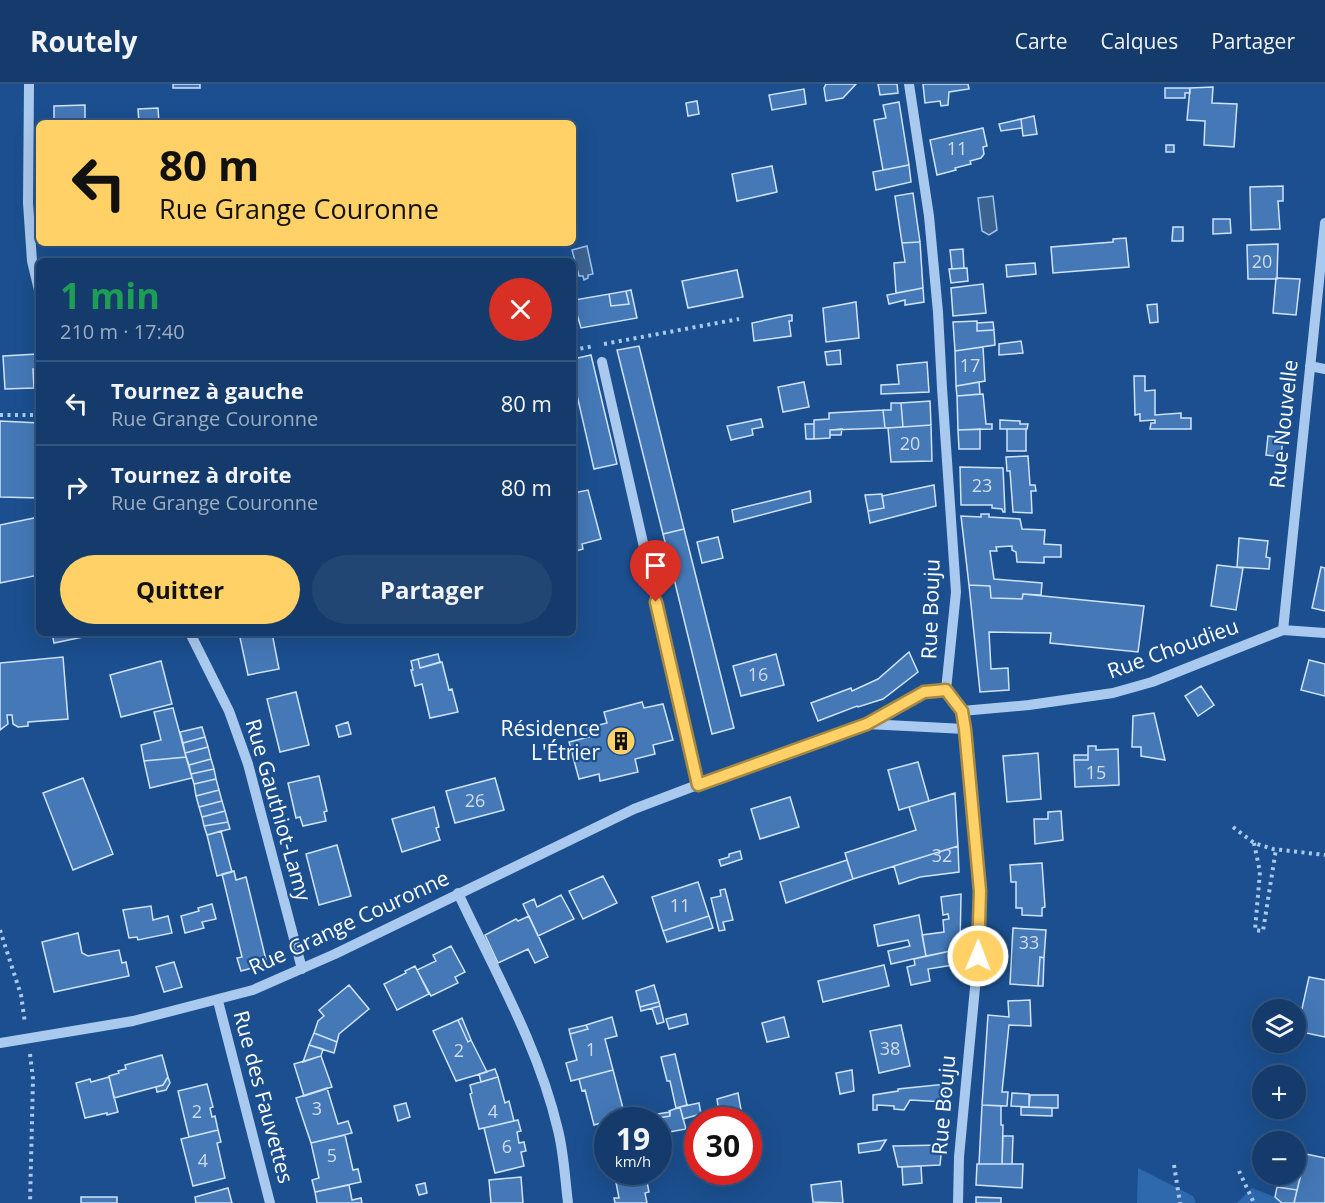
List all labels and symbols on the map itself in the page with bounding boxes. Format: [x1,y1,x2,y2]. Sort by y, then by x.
house number: 11 [947,136,967,160]
house number: 20 [1252,249,1272,273]
house number: 17 [960,353,980,377]
street label: Rue Nouvelle [1262,358,1304,490]
house number: 20 [900,431,920,455]
house number: 23 [972,473,992,497]
pin [630,540,681,602]
street label: Rue Bouju [914,558,946,660]
street label: Rue Choudieu [1103,611,1242,685]
house number: 16 [748,662,768,686]
place label: Résidence L'Étrier [501,714,600,766]
street label: Rue Gauthiot-Lamy [240,715,318,904]
building icon: Résidence L'Étrier [605,725,637,757]
house number: 15 [1086,760,1106,784]
house number: 26 [465,788,485,812]
house number: 32 [932,843,952,867]
street label: Rue Grange Couronne [244,863,453,981]
house number: 11 [670,893,690,917]
position arrow [946,924,1010,988]
house number: 33 [1019,930,1039,954]
street label: Rue des Fauvettes [227,1007,300,1186]
house number: 38 [880,1036,900,1060]
house number: 1 [586,1037,596,1061]
house number: 2 [454,1038,464,1062]
street label: Rue Bouju [925,1054,961,1156]
house number: 3 [312,1096,322,1120]
house number: 2 [192,1099,202,1123]
house number: 4 [488,1099,498,1123]
speed limit sign: 30 [684,1107,762,1185]
house number: 6 [502,1134,512,1158]
house number: 5 [327,1143,337,1167]
house number: 4 [198,1148,208,1172]

